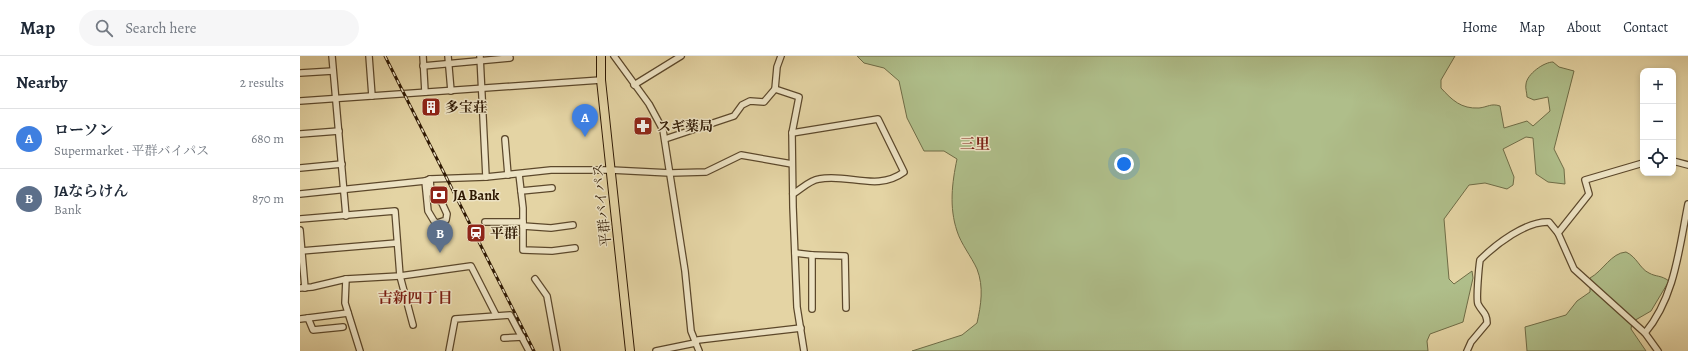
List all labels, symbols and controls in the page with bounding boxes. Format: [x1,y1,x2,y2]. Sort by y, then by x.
search box [79,10,359,46]
text: Map [20,15,55,41]
icon: search [93,17,115,39]
text: Search here [125,18,197,38]
text: Home [1462,18,1497,37]
text: Map [1519,18,1545,37]
text: About [1567,18,1601,37]
text: Contact [1623,18,1668,37]
map controls [1640,68,1676,176]
button: + [1640,68,1676,104]
text: Nearby [16,71,67,94]
text: 2 results [240,74,284,91]
building icon: 多宝荘 [420,96,442,118]
place label: 多宝荘 [445,98,487,117]
pin: A [572,104,598,137]
button: − [1640,104,1676,140]
pharmacy icon: スギ薬局 [632,115,654,137]
place label: スギ薬局 [657,117,713,136]
text: ローソン [54,120,113,140]
text: A [25,130,33,147]
text: 680 m [251,130,284,147]
district label: 三里 [960,134,990,154]
button: locate [1640,140,1676,176]
text: Supermarket · 平群バイパス [54,142,209,159]
your location [1114,154,1134,174]
street label: 平群バイパス [588,162,616,248]
text: JAならけん [54,181,128,201]
bank icon: JA Bank [428,184,450,206]
place label: JA Bank [453,186,500,205]
text: B [25,190,33,207]
text: 870 m [252,190,284,207]
text: Bank [54,201,81,218]
pin: B [427,220,453,253]
station icon: 平群 [465,222,487,244]
place label: 平群 [490,224,518,243]
district label: 吉新四丁目 [377,288,453,308]

